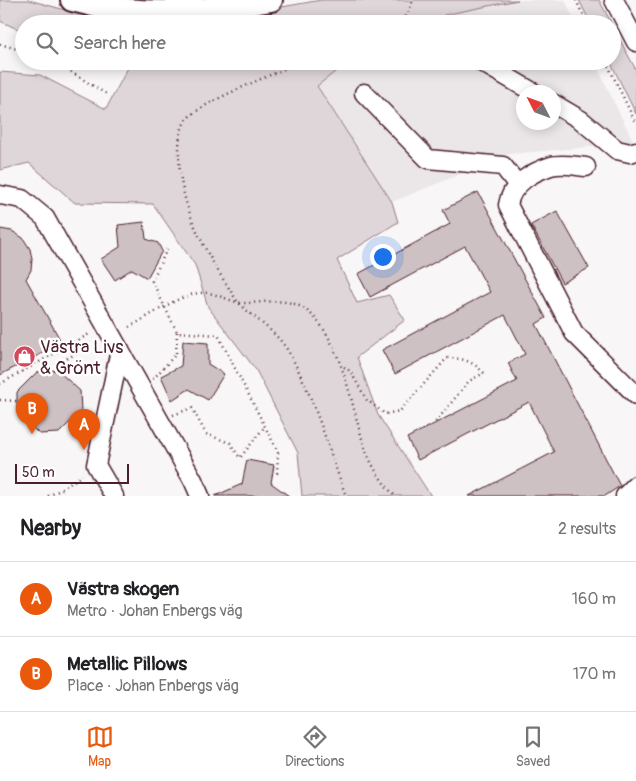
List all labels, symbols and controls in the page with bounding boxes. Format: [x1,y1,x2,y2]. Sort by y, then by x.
search box [15,15,621,70]
icon: search [33,29,61,57]
text: Search here [73,31,166,55]
north arrow [516,85,561,130]
your location [370,244,396,270]
place label: Västra Livs & Grönt [40,336,123,380]
shop icon: Västra Livs & Grönt [12,345,36,369]
pin: B [16,393,48,434]
pin: A [68,409,100,450]
scale bar [15,461,129,484]
text: 50 m [22,464,55,481]
text: Nearby [20,515,81,542]
text: 2 results [558,519,616,539]
text: Västra skogen [67,577,179,601]
text: A [31,589,41,609]
text: 160 m [572,589,616,609]
text: Metro · Johan Enbergs väg [67,601,243,621]
text: Metallic Pillows [67,652,187,676]
text: B [31,664,41,684]
text: 170 m [573,664,616,684]
text: Place · Johan Enbergs väg [67,676,239,696]
tab: Map [86,723,114,770]
tab: Directions [285,723,344,770]
tab: Saved [516,723,550,770]

